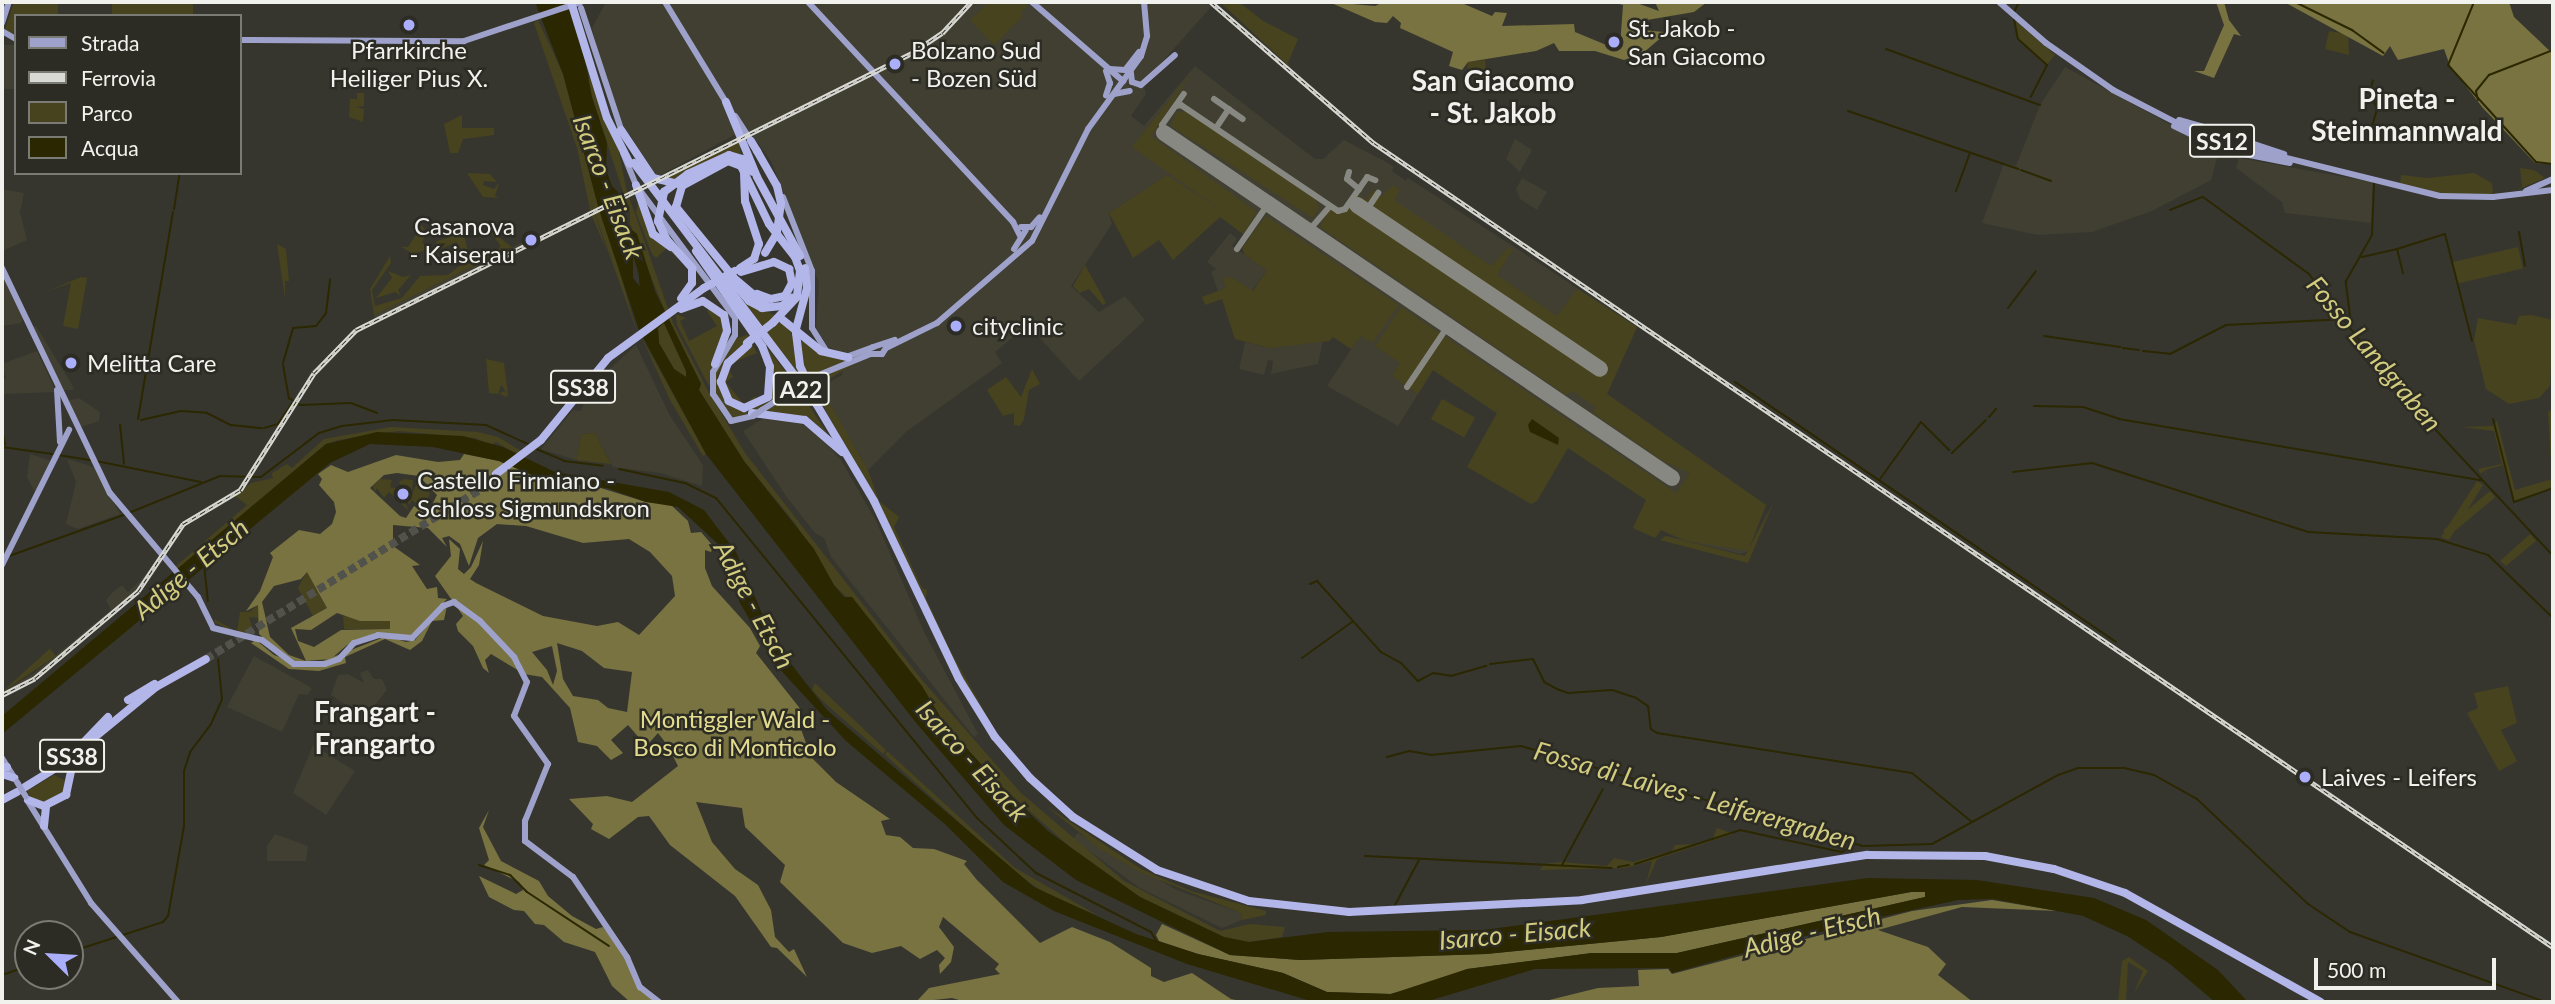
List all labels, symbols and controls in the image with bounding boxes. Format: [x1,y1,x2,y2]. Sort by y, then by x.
legend [14,14,242,175]
place label: St. Jakob - San Giacomo [1628,14,1766,70]
marker: Pfarrkirche Heiliger Pius X. [401,17,417,33]
text: Strada [81,30,140,55]
marker: St. Jakob - San Giacomo [1606,34,1622,50]
place label: Pfarrkirche Heiliger Pius X. [330,36,488,92]
place label: Bolzano Sud - Bozen Süd [911,36,1041,92]
marker: Bolzano Sud - Bozen Süd [885,54,905,74]
district label: San Giacomo - St. Jakob [1412,63,1574,129]
text: Ferrovia [81,65,156,90]
district label: Pineta - Steinmannwald [2311,81,2503,147]
text: Parco [81,100,133,125]
water label: Isarco - Eisack [566,110,650,264]
road number: SS12 [2189,122,2255,160]
text: Acqua [81,135,139,160]
place label: Casanova - Kaiserau [410,212,515,268]
marker: Casanova - Kaiserau [521,230,541,250]
water label: Fosso Landgraben [2300,270,2448,438]
place label: cityclinic [972,312,1063,340]
marker: cityclinic [946,316,966,336]
place label: Melitta Care [87,349,216,377]
marker: Melitta Care [61,353,81,373]
road number: SS38 [550,368,616,406]
road number: A22 [771,370,831,408]
place label: Castello Firmiano - Schloss Sigmundskron [417,466,650,522]
marker: Castello Firmiano - Schloss Sigmundskron [395,486,411,502]
water label: Adige - Etsch [127,512,255,626]
water label: Adige - Etsch [707,536,801,674]
district label: Frangart - Frangarto [314,694,436,760]
water label: Isarco - Eisack [909,694,1035,828]
park label: Montiggler Wald - Bosco di Monticolo [633,705,837,761]
water label: Fossa di Laives - Leiferergraben [1530,735,1860,857]
road number: SS38 [39,736,105,776]
place label: Laives - Leifers [2321,763,2477,791]
marker: Laives - Leifers [2295,767,2315,787]
water label: Adige - Etsch [1740,900,1884,964]
water label: Isarco - Eisack [1438,912,1592,956]
north arrow [14,920,84,990]
text: N [18,936,45,958]
scale bar [2317,944,2499,988]
text: 500 m [2327,957,2386,982]

